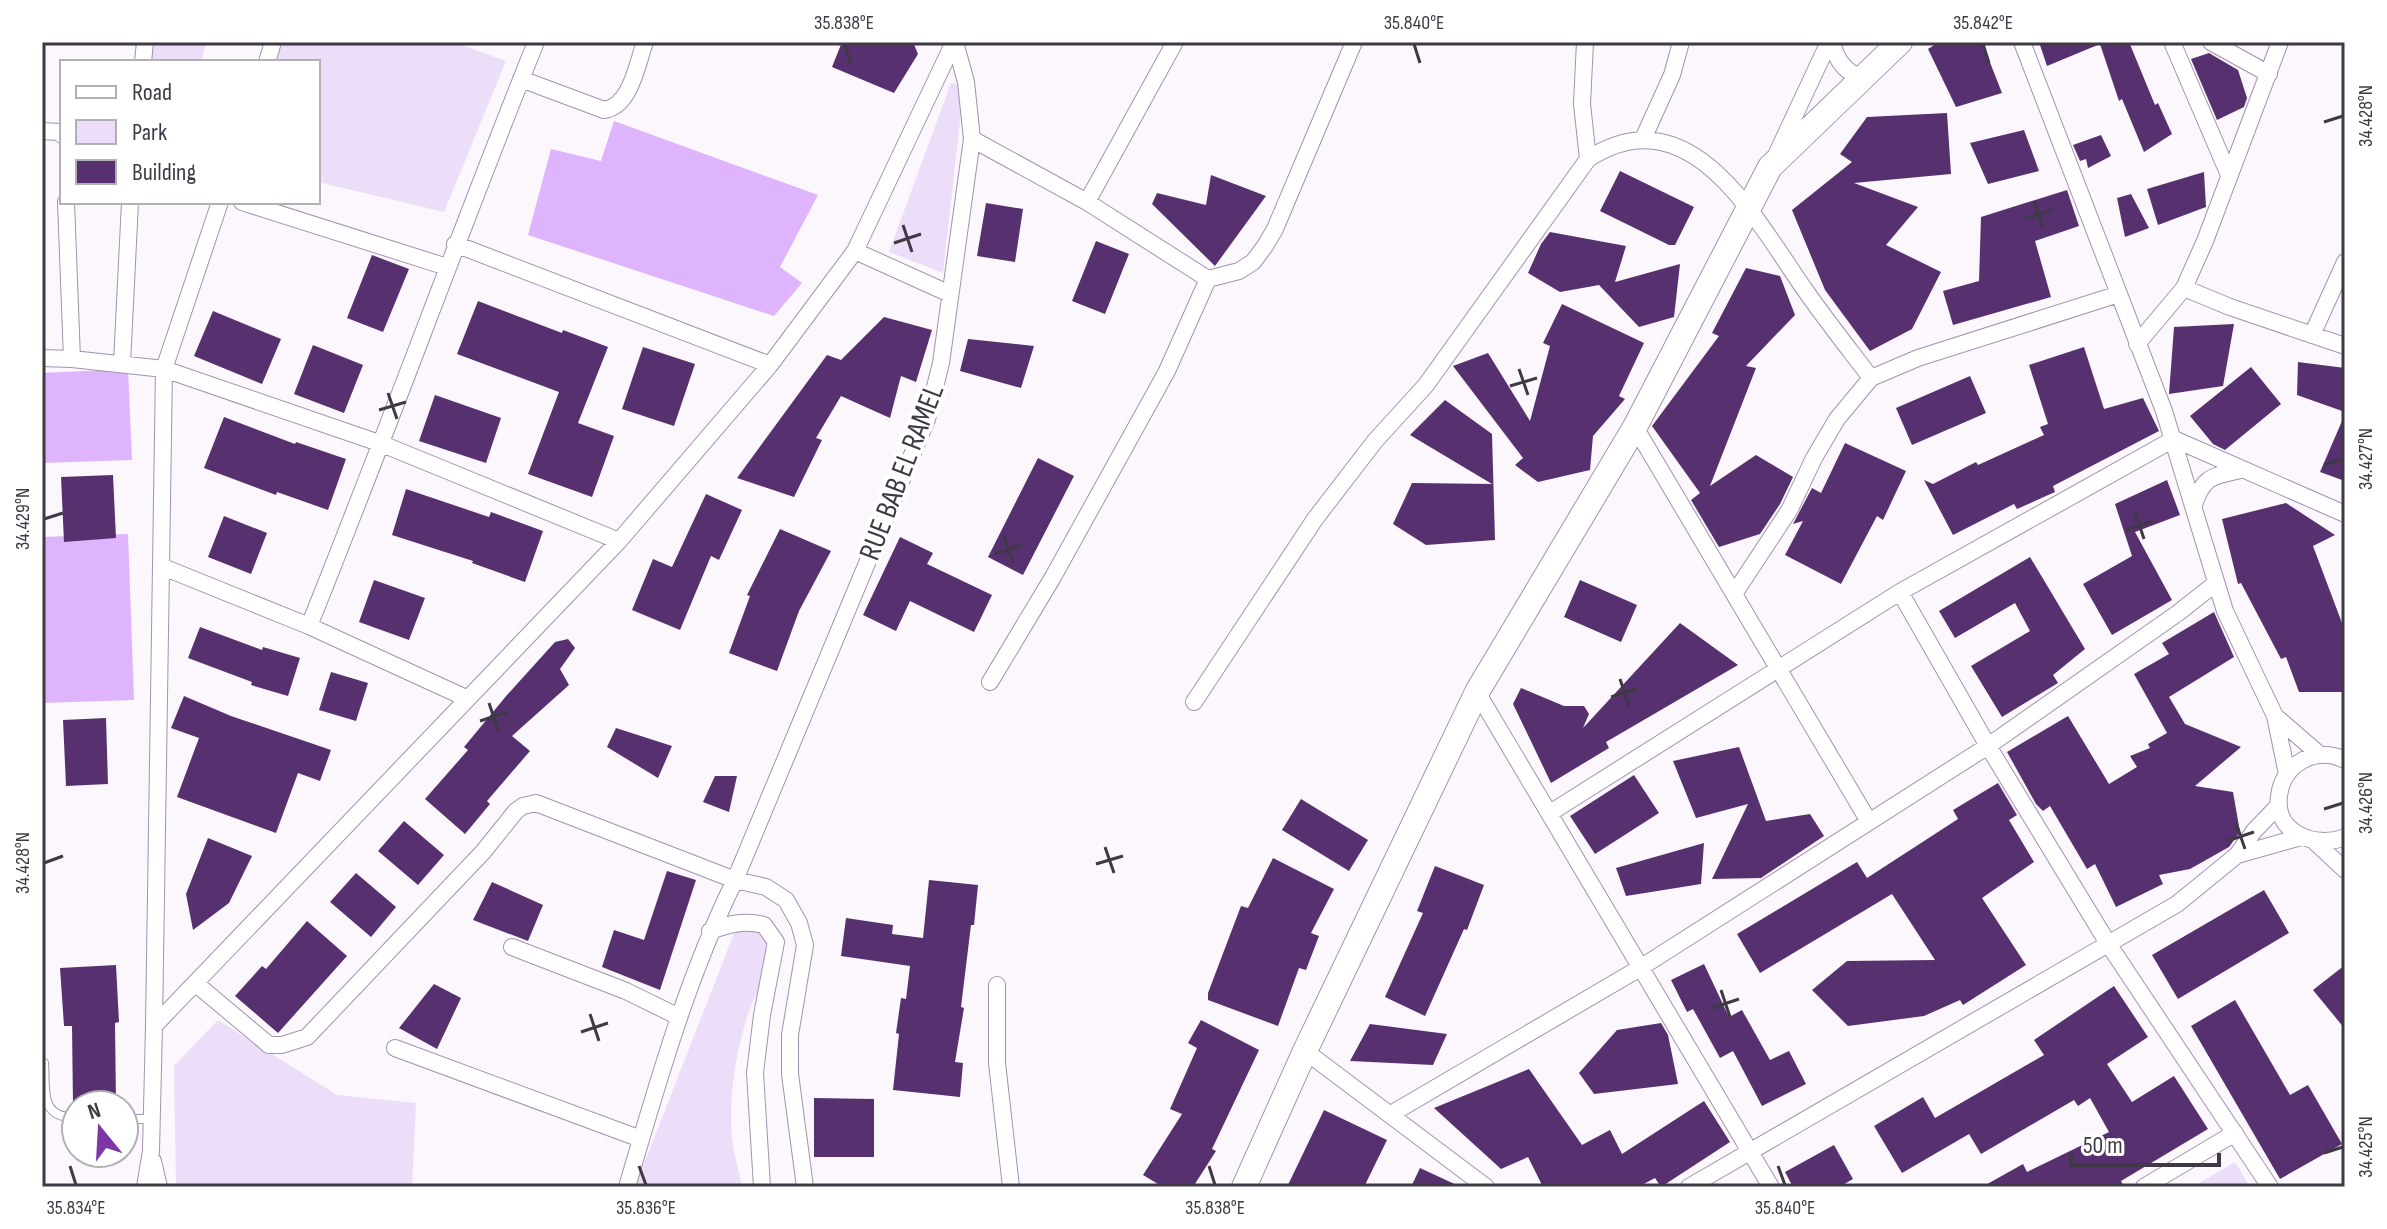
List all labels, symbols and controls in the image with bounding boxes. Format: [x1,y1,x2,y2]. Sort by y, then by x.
text: 35.838°E [814,11,874,35]
text: 35.840°E [1384,11,1444,35]
text: 35.842°E [1953,11,2013,35]
legend [60,60,320,204]
text: Road [132,78,172,107]
text: 34.428°N [2354,85,2378,147]
text: Park [132,118,167,147]
text: Building [132,158,196,187]
street label: RUE BAB EL RAMEL [852,379,952,566]
text: 34.427°N [2354,428,2378,490]
text: 34.429°N [11,488,35,550]
text: 34.426°N [2354,772,2378,834]
text: 34.428°N [11,832,35,894]
north arrow [60,1089,140,1169]
text: N [85,1097,104,1126]
text: 34.425°N [2354,1116,2378,1178]
scale bar [2071,1117,2219,1167]
text: 50 m [2083,1131,2123,1160]
text: 35.834°E [46,1196,106,1220]
text: 35.836°E [616,1196,676,1220]
text: 35.838°E [1185,1196,1245,1220]
text: 35.840°E [1755,1196,1815,1220]

